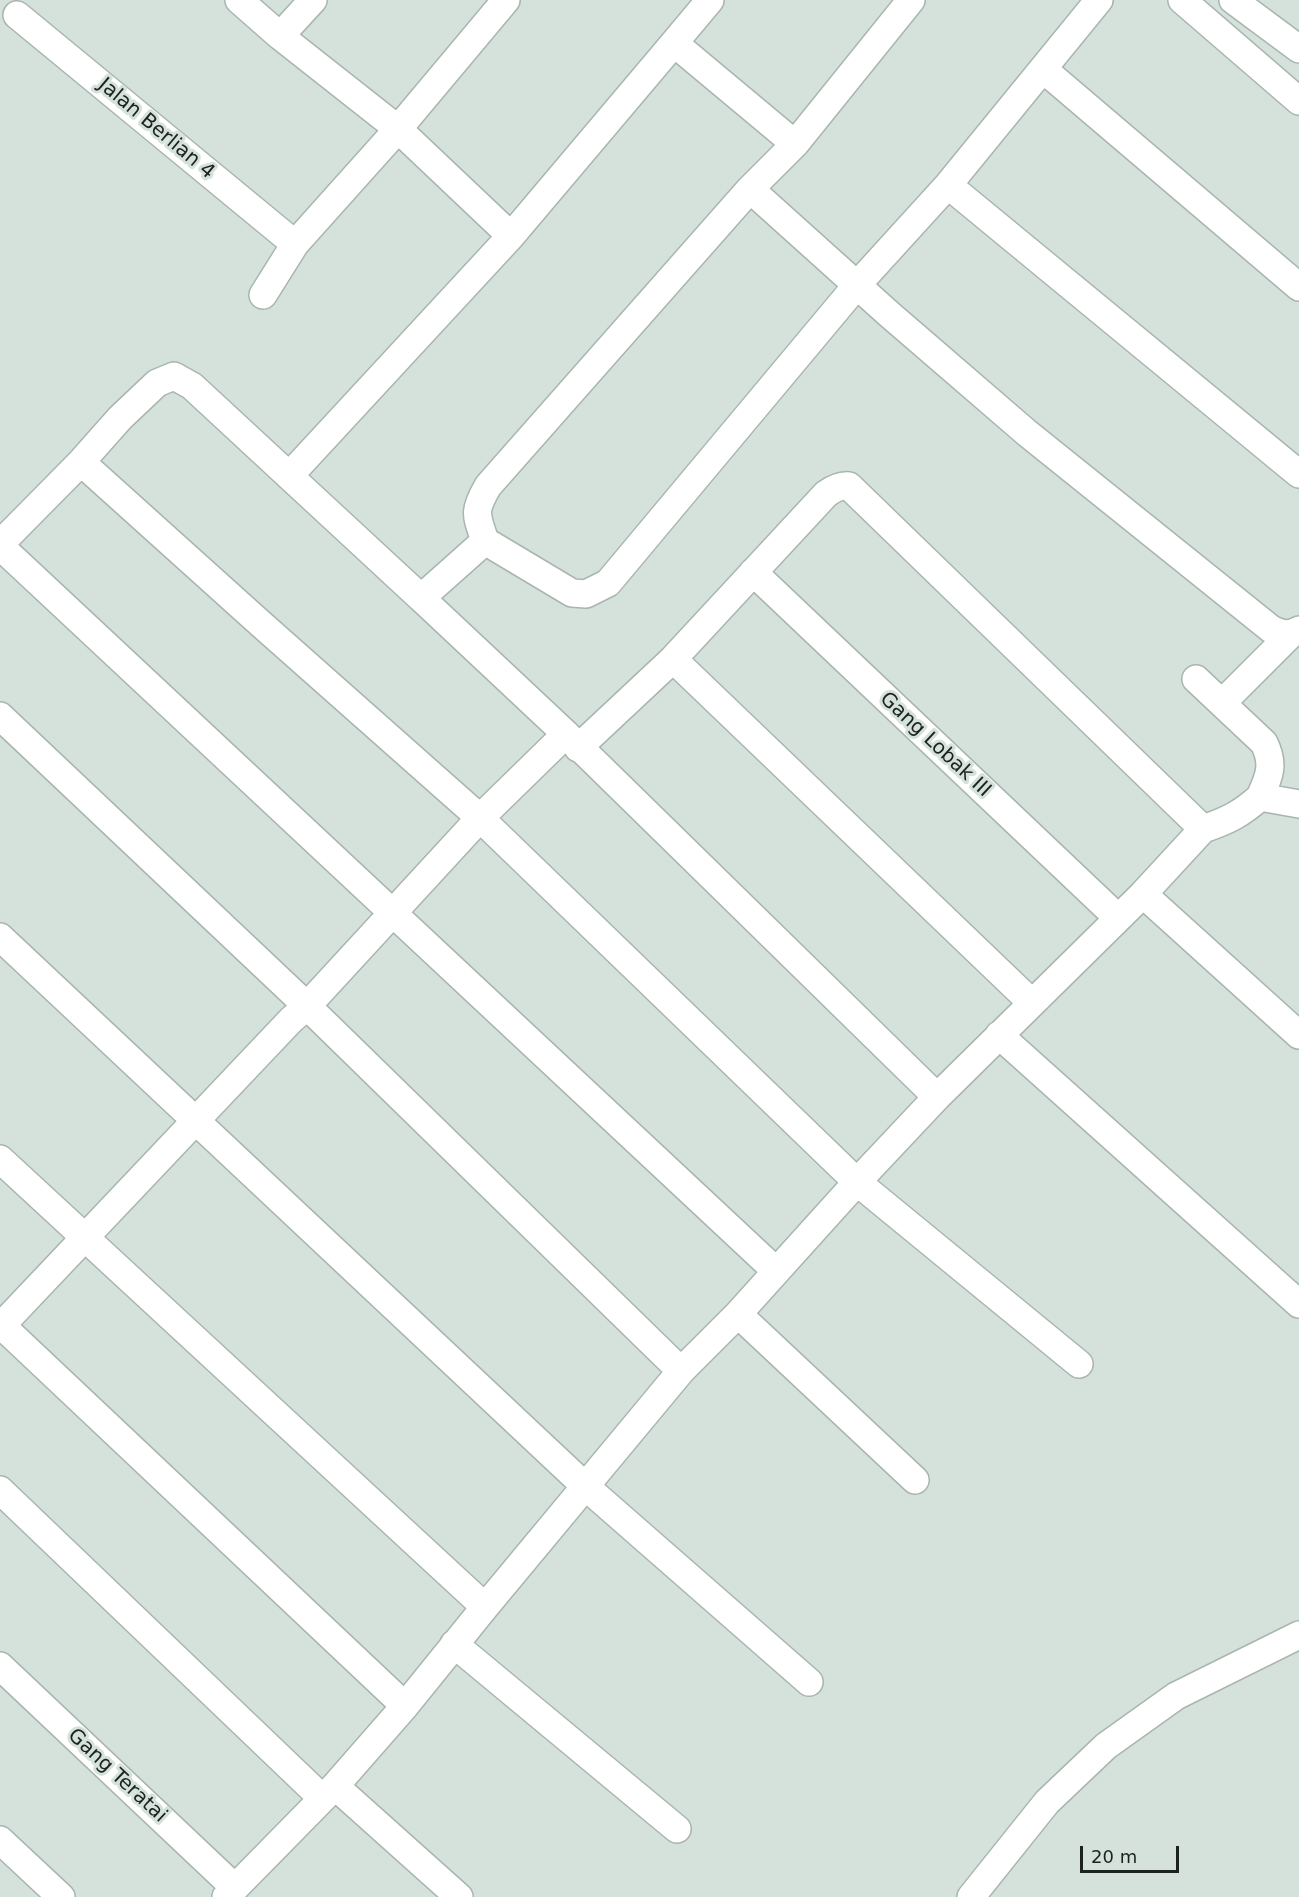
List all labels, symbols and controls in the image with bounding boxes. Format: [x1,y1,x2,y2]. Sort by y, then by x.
street label: Jalan Berlian 4 [93,73,219,185]
street label: Gang Lobak III [874,687,996,803]
street label: Gang Teratai [62,1724,172,1828]
scale bar [1083,1834,1182,1872]
text: 20 m [1091,1846,1137,1867]

